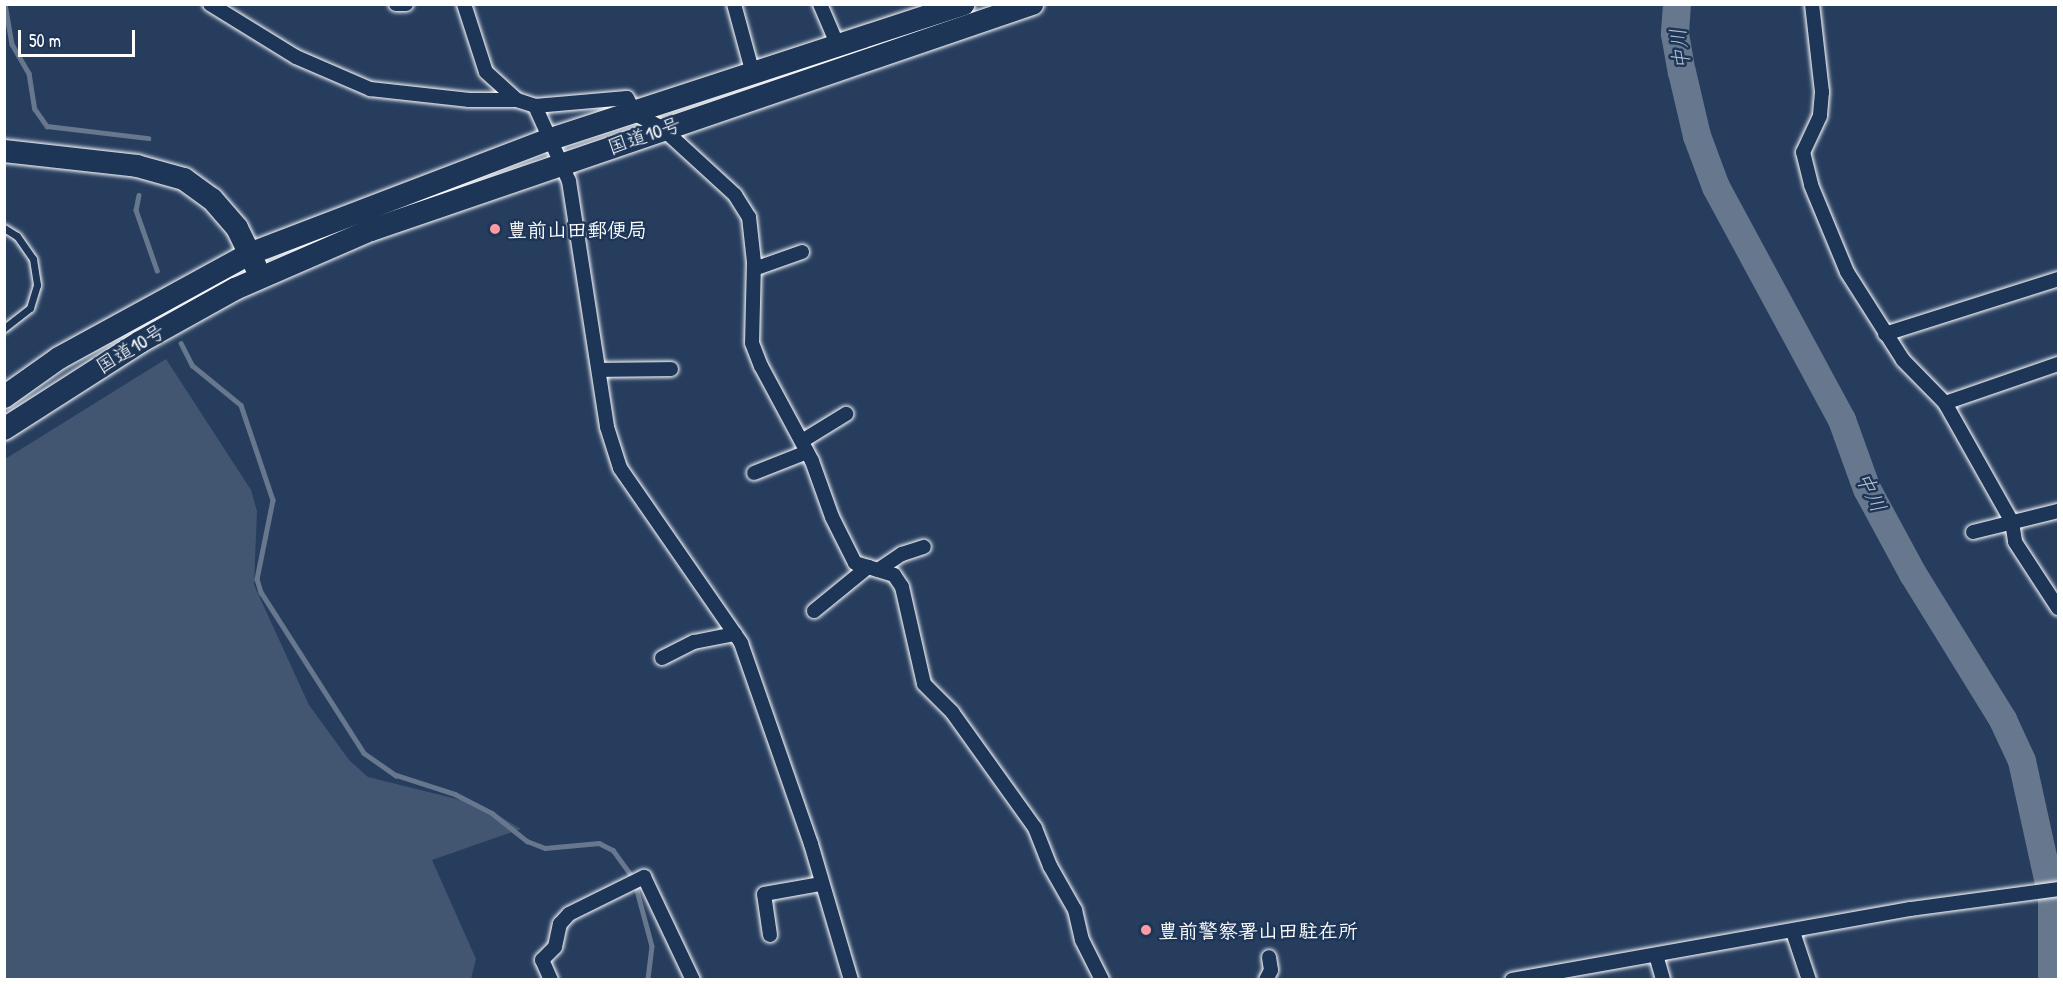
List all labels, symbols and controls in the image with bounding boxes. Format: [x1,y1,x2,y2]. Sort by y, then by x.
scale bar [21,18,138,56]
water label: 中川 [1665,27,1695,71]
text: 50 m [29,28,61,53]
street label: 国道10号 [604,111,684,159]
place label: 豊前山田郵便局 [507,217,647,241]
marker: 豊前山田郵便局 [488,222,502,236]
street label: 国道10号 [91,318,169,378]
water label: 中川 [1851,468,1891,516]
place label: 豊前警察署山田駐在所 [1158,918,1358,942]
marker: 豊前警察署山田駐在所 [1139,923,1153,937]

